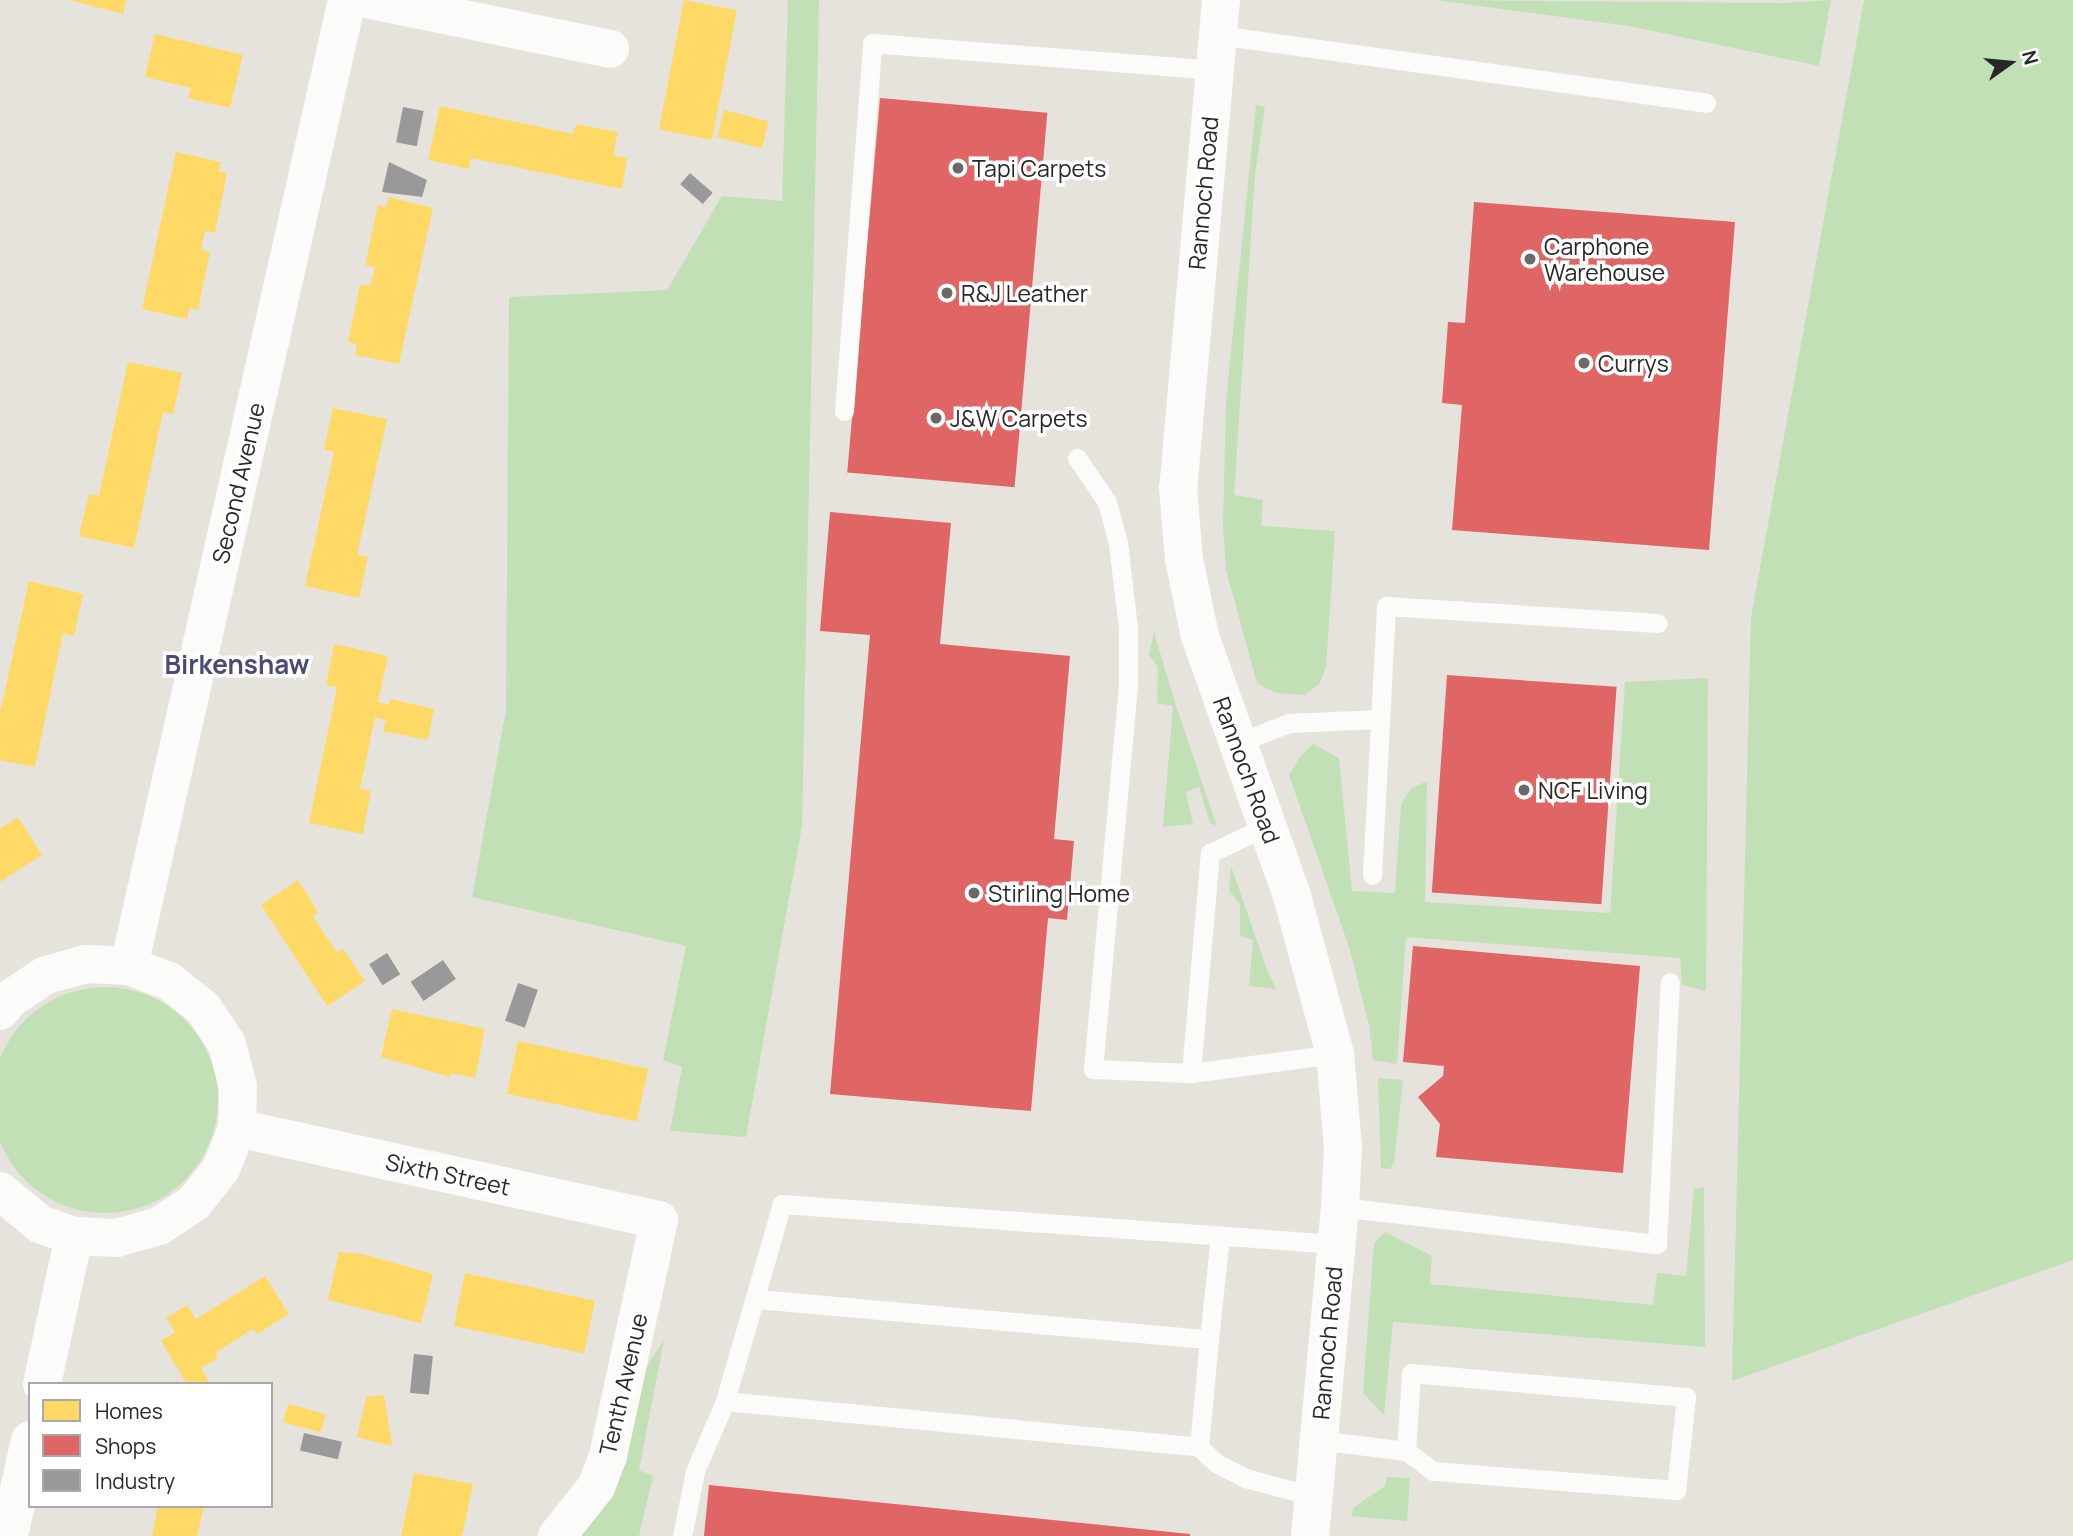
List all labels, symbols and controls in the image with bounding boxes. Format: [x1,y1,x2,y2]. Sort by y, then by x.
north arrow [1975,28,2045,98]
text: N [2016,48,2045,68]
street label: Rannoch Road [1183,115,1223,271]
place label: Tapi Carpets [972,154,1106,182]
marker: Tapi Carpets [950,160,966,176]
place label: Carphone Warehouse [1544,232,1665,286]
marker: Carphone Warehouse [1522,251,1538,267]
place label: R&J Leather [961,279,1088,307]
marker: R&J Leather [939,285,955,301]
place label: Currys [1598,349,1669,377]
marker: Currys [1576,355,1592,371]
street label: Second Avenue [206,400,270,566]
place label: J&W Carpets [950,404,1088,432]
marker: J&W Carpets [928,410,944,426]
district label: Birkenshaw [165,649,309,681]
street label: Rannoch Road [1208,693,1286,847]
place label: NCF Living [1538,776,1648,804]
marker: NCF Living [1516,782,1532,798]
place label: Stirling Home [988,879,1130,907]
marker: Stirling Home [966,885,982,901]
street label: Sixth Street [383,1147,513,1201]
street label: Rannoch Road [1307,1265,1347,1421]
street label: Tenth Avenue [593,1310,653,1458]
legend [28,1382,273,1508]
text: Homes [95,1397,163,1425]
text: Shops [95,1432,156,1460]
text: Industry [95,1467,175,1495]

